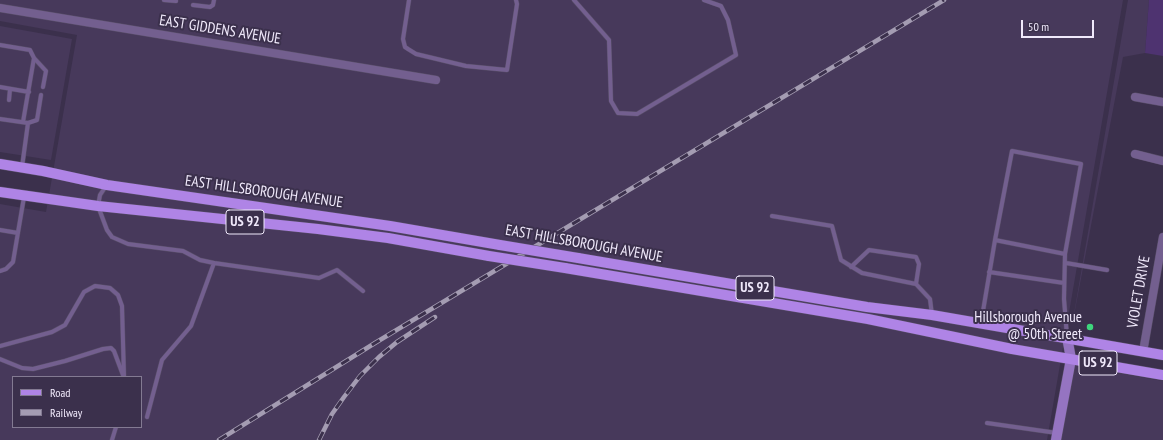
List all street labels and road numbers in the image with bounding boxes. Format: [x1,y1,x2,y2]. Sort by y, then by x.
street label: EAST GIDDENS AVENUE [158,12,282,48]
street label: EAST HILLSBOROUGH AVENUE [184,172,344,212]
road number: US 92 [226,210,264,234]
street label: EAST HILLSBOROUGH AVENUE [504,221,664,267]
street label: VIOLET DRIVE [1124,254,1154,330]
road number: US 92 [736,276,774,300]
road number: US 92 [1079,351,1117,375]

